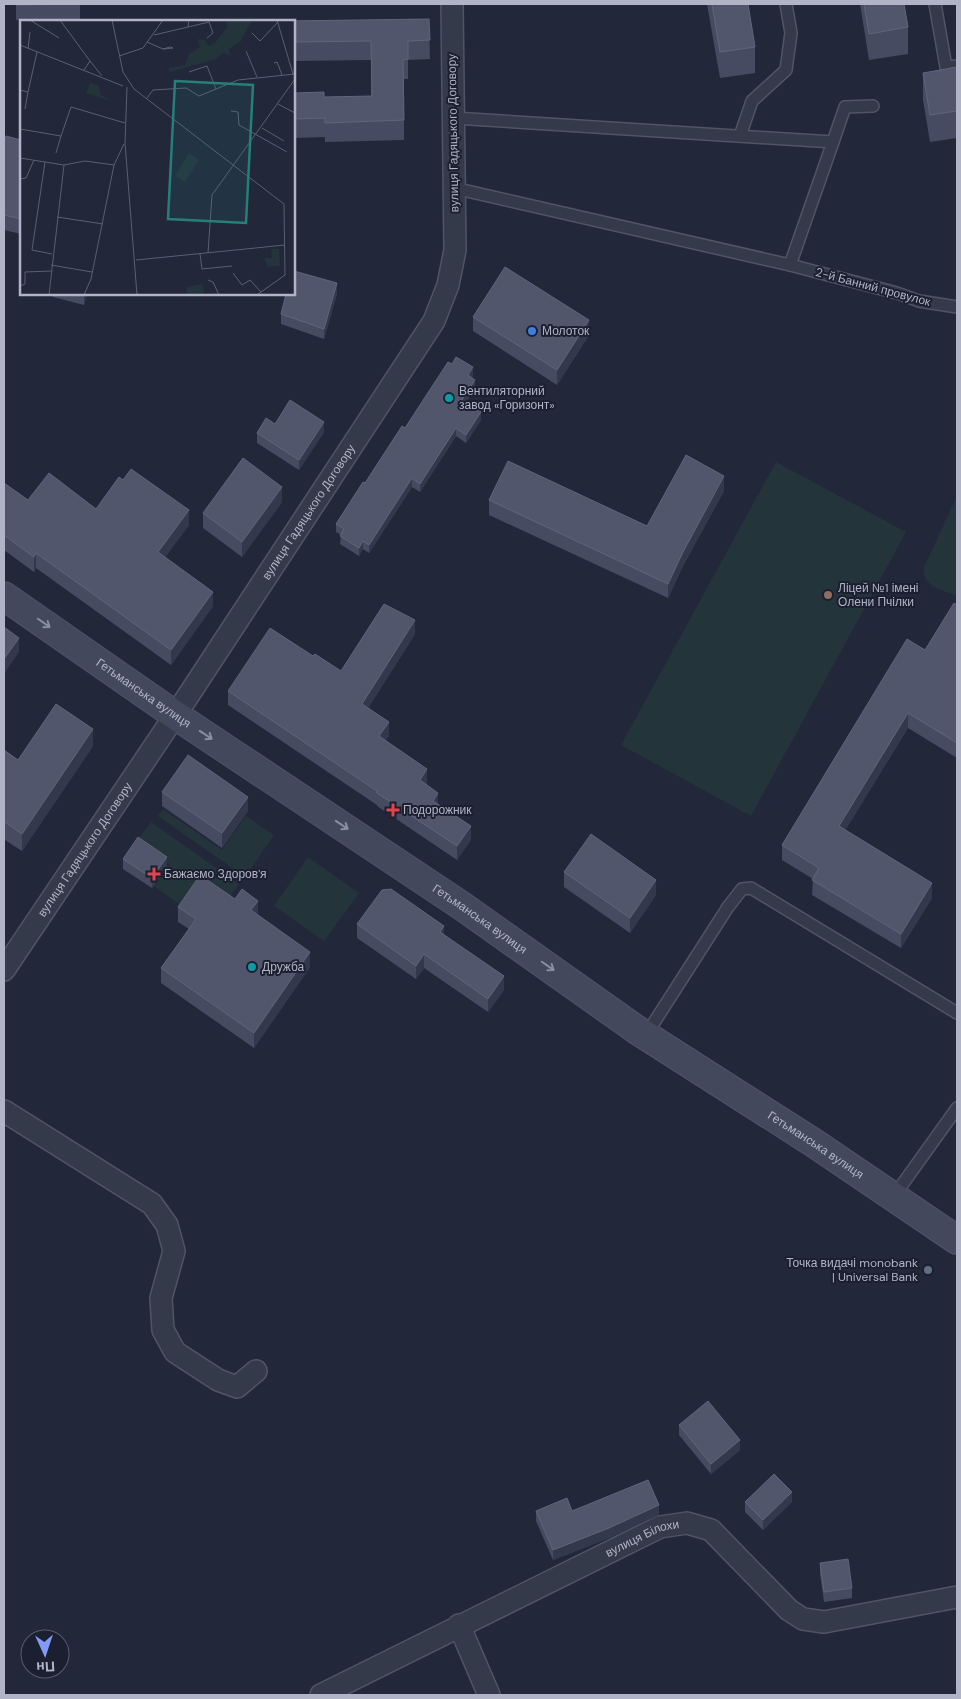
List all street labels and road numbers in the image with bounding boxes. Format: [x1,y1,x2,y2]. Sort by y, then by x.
street label: вулиця Гадяцького Договору [444,54,462,212]
street label: 2-й Банний провулок [814,264,933,310]
street label: вулиця Гадяцького Договору [258,441,359,583]
street label: Гетьманська вулиця [93,655,194,731]
street label: вулиця Гадяцького Договору [34,779,136,920]
street label: Гетьманська вулиця [429,880,530,958]
street label: Гетьманська вулиця [765,1107,867,1182]
street label: вулиця Білохи [603,1516,680,1561]

